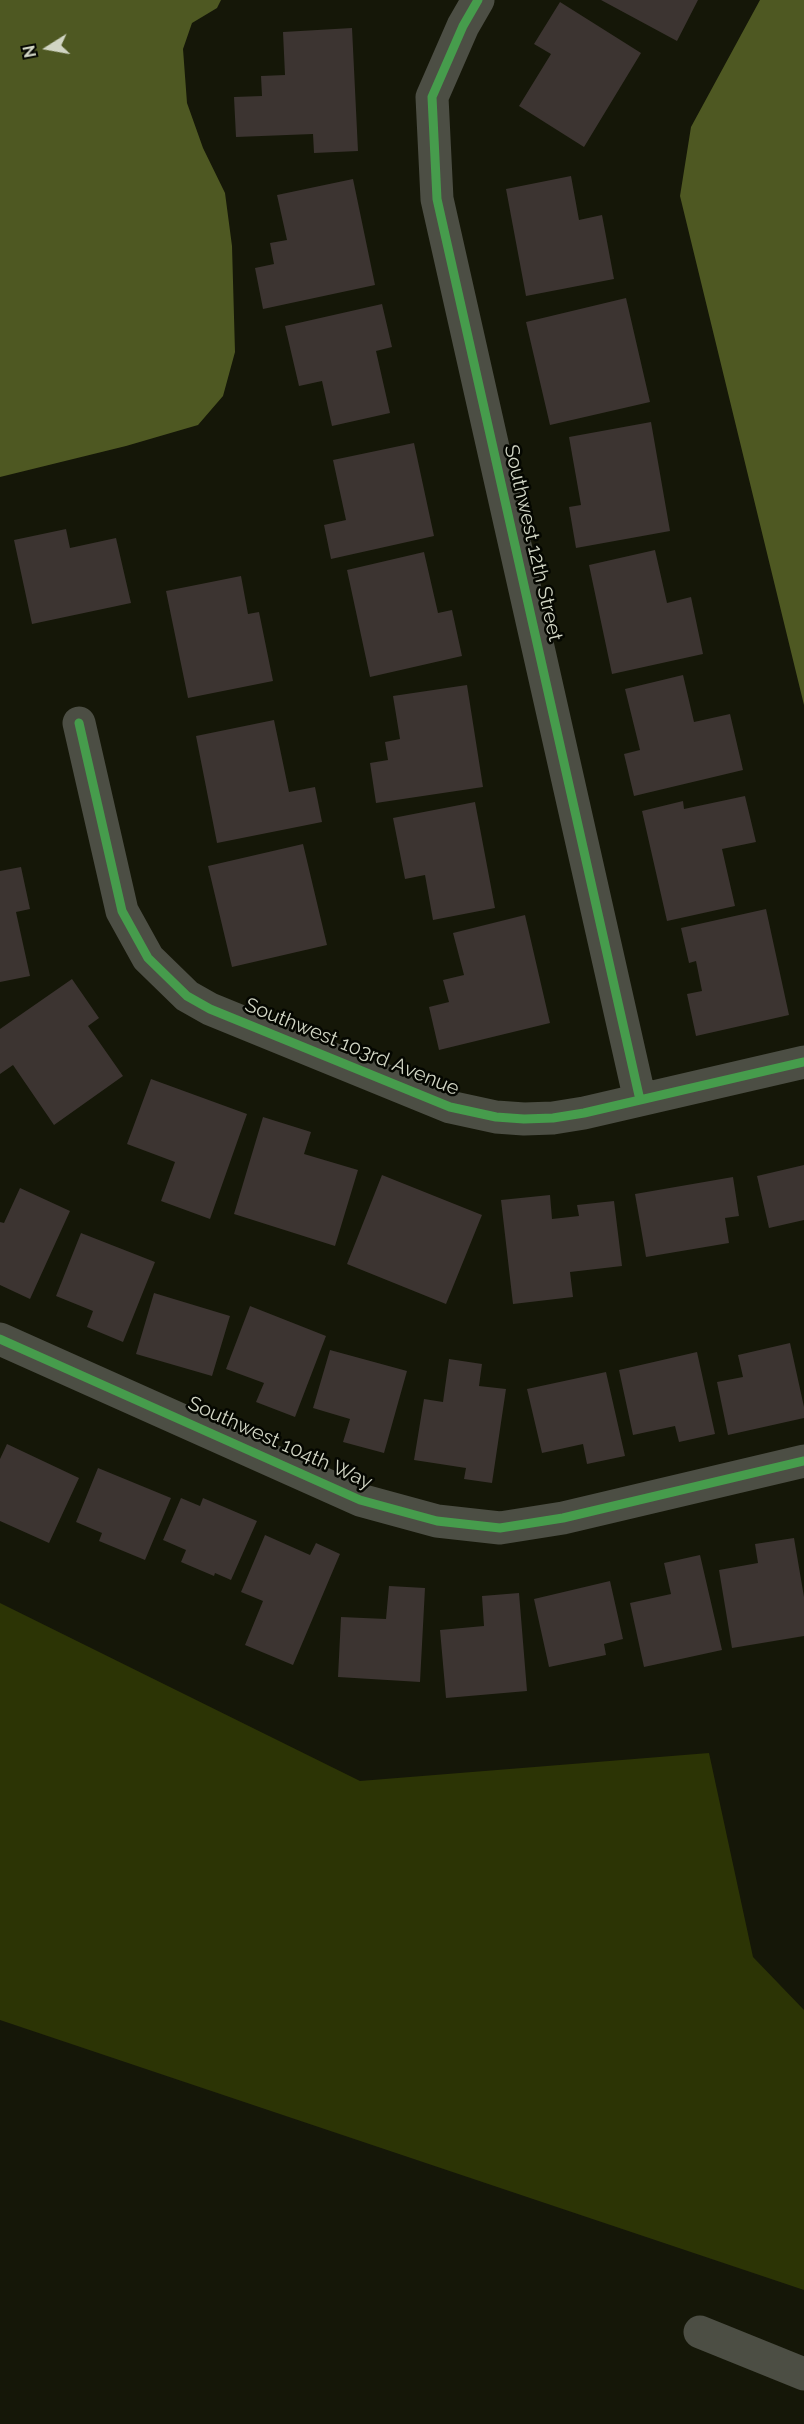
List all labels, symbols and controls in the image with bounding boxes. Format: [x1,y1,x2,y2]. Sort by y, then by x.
north arrow [18,18,78,78]
text: N [19,44,40,59]
street label: Southwest 12th Street [499,442,567,644]
street label: Southwest 103rd Avenue [241,993,463,1101]
street label: Southwest 104th Way [184,1391,376,1495]

